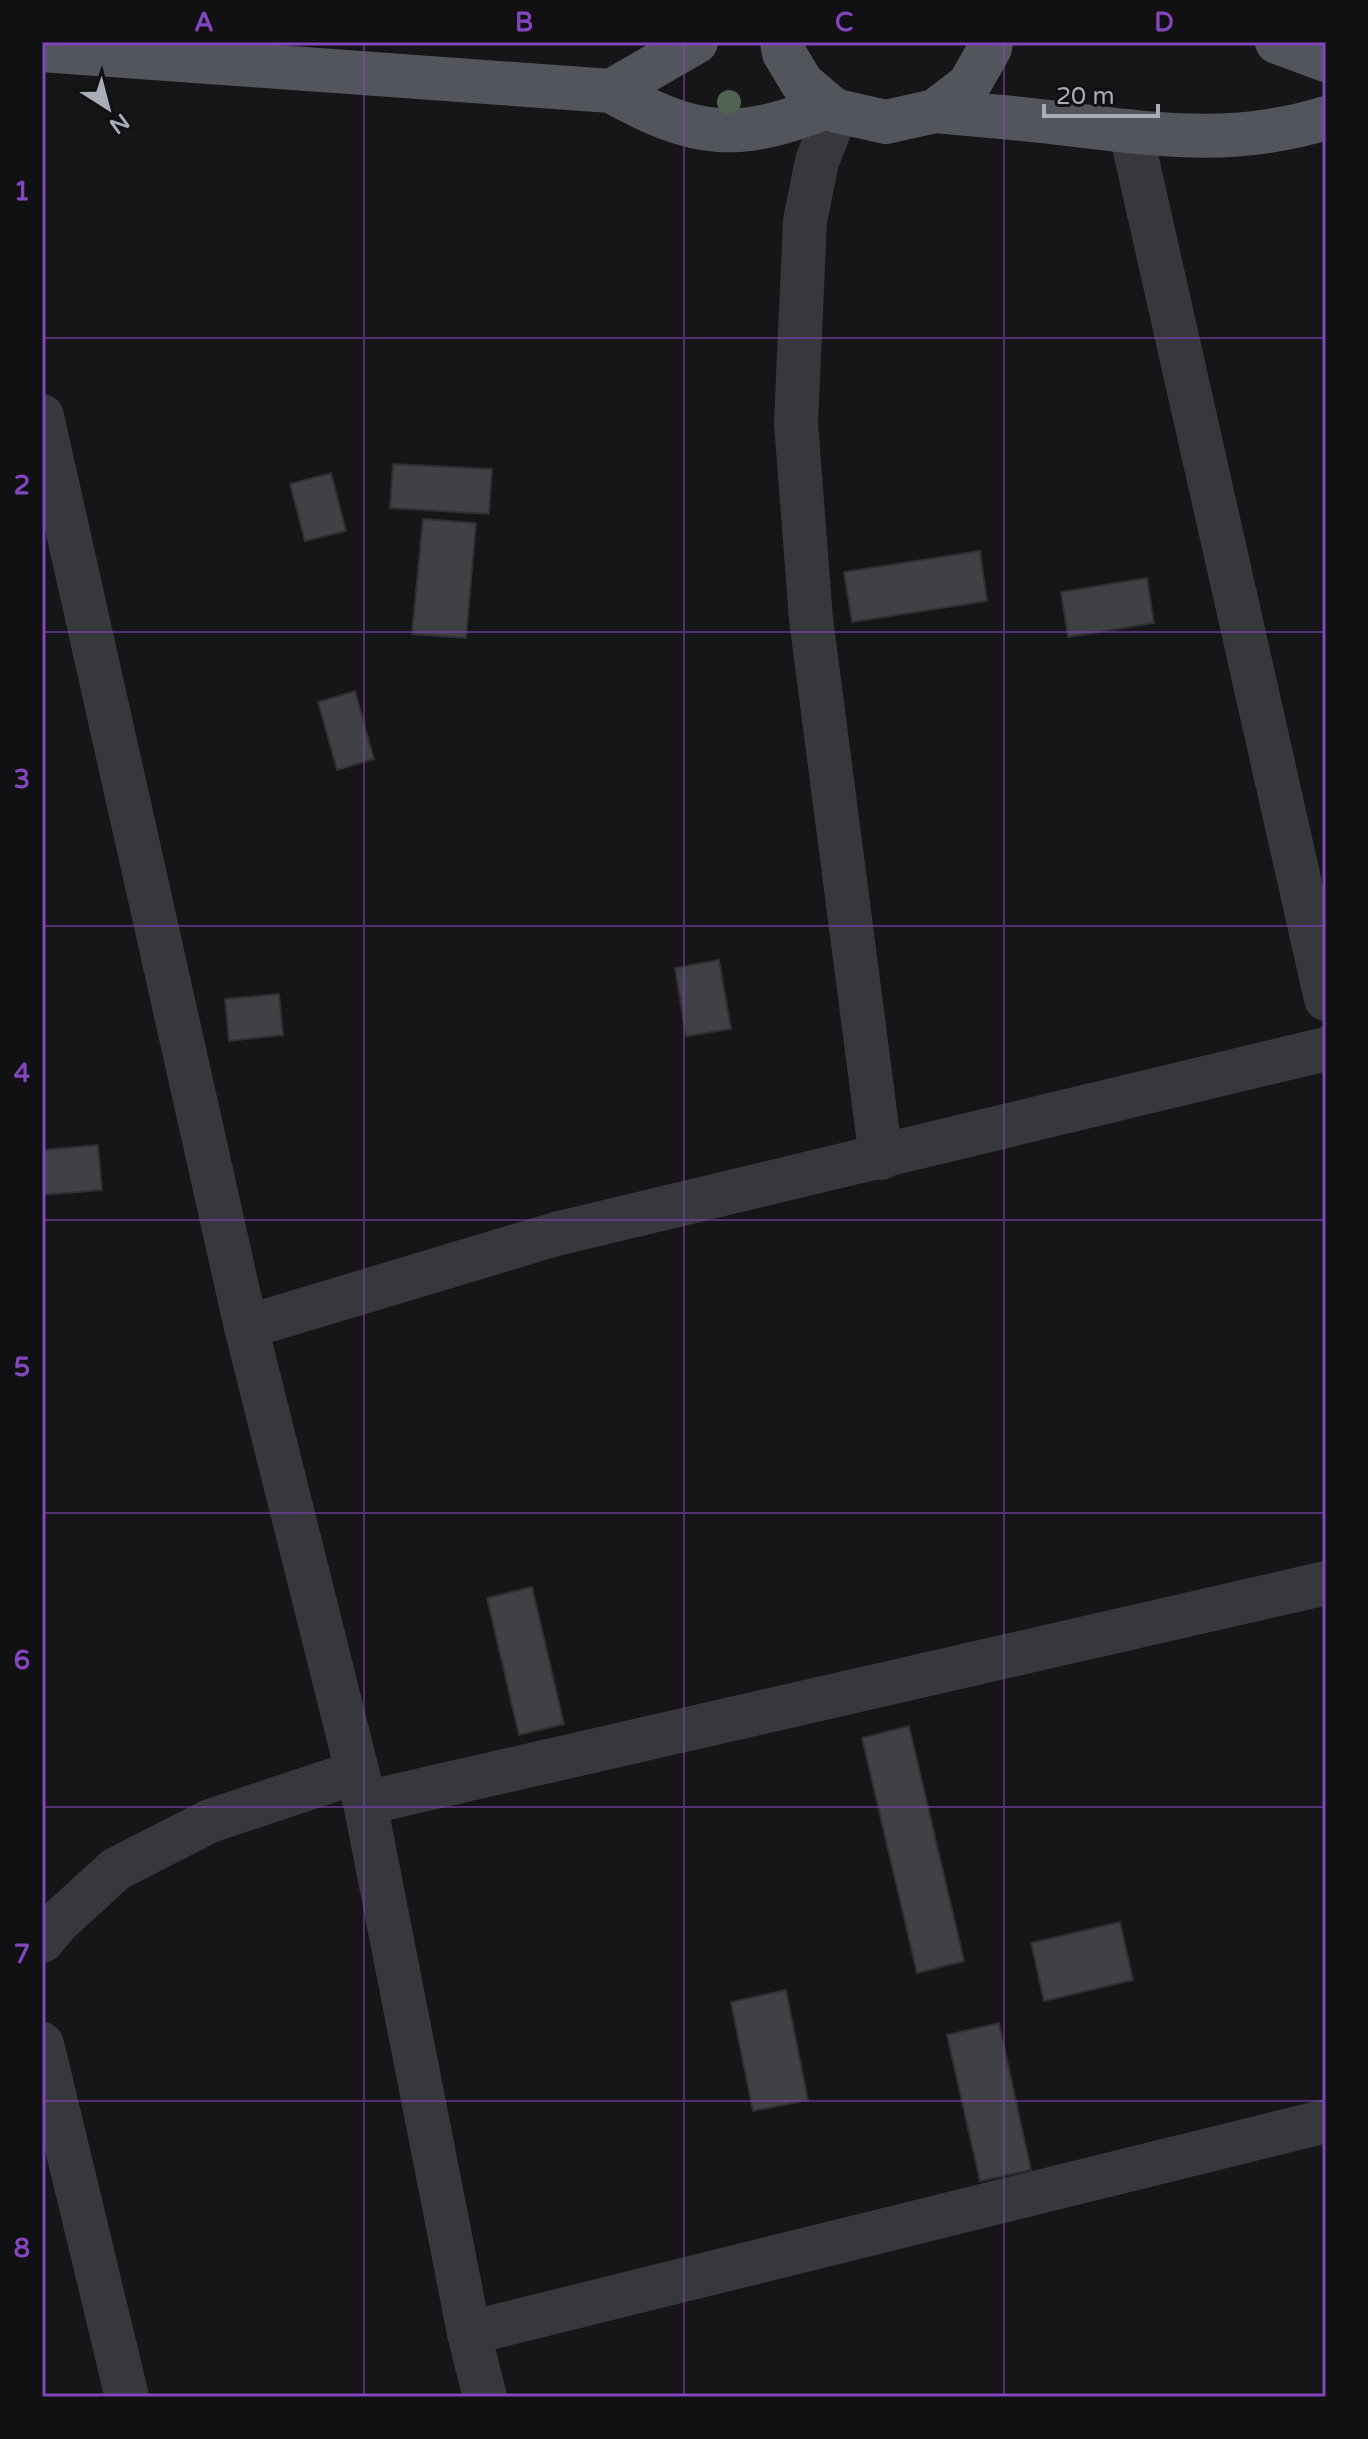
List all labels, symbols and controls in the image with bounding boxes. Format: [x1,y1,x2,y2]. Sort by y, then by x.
text: A [194,7,214,38]
text: B [515,7,533,38]
text: C [835,7,853,38]
text: D [1154,7,1174,38]
north arrow [68,68,148,148]
scale bar [1044,68,1158,118]
text: 20 m [1056,82,1114,111]
text: N [104,108,134,139]
text: 1 [14,176,30,207]
text: 2 [14,470,30,501]
text: 3 [14,764,30,795]
text: 4 [14,1058,30,1089]
text: 5 [14,1352,30,1383]
text: 6 [14,1645,30,1676]
text: 7 [14,1939,30,1970]
text: 8 [14,2233,30,2264]

